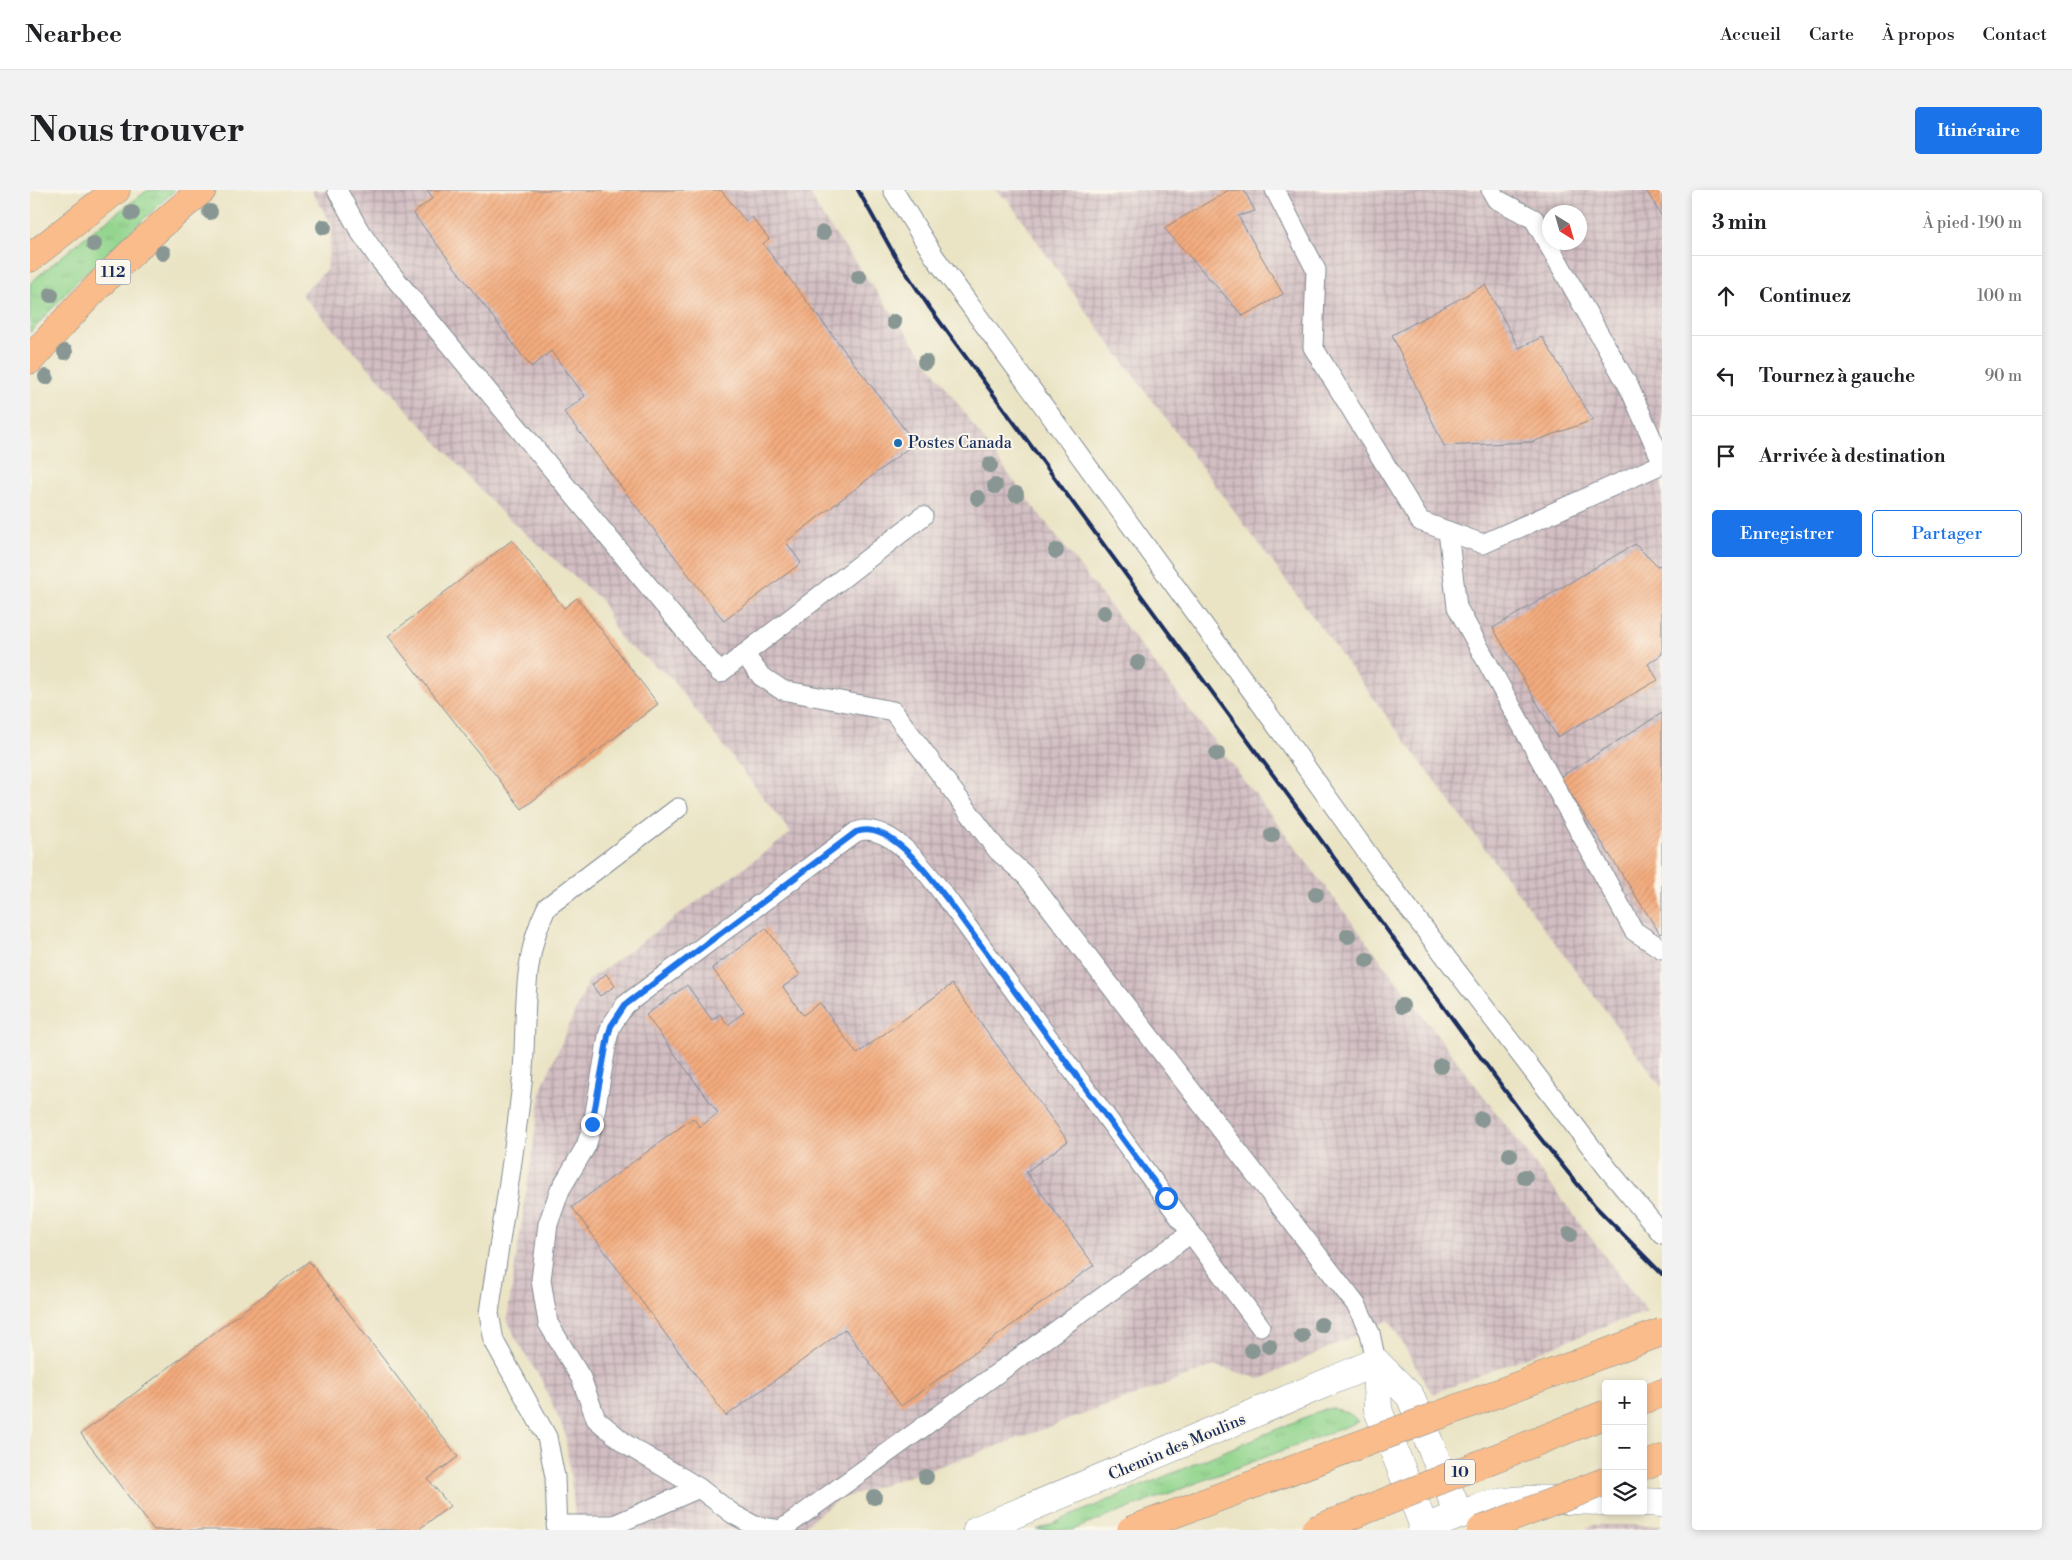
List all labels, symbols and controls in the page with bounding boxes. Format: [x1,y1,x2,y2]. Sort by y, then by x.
text: Nearbee [25,20,122,50]
text: Accueil [1720,23,1781,46]
text: Carte [1809,23,1854,46]
text: À propos [1882,23,1955,46]
text: Contact [1983,23,2047,46]
button: Itinéraire [1915,107,2042,154]
text: Nous trouver [30,109,245,152]
north arrow [1542,205,1587,250]
text: 3 min [1712,210,1767,236]
text: À pied · 190 m [1923,213,2022,233]
road number: 112 [96,260,130,284]
icon: ahead [1712,282,1740,310]
text: Continuez [1759,284,1851,308]
text: 100 m [1977,286,2022,306]
icon: left [1712,362,1740,390]
text: Tournez à gauche [1759,364,1915,388]
text: 90 m [1984,366,2022,386]
place label: Postes Canada [908,433,1013,453]
marker: Postes Canada [892,437,904,449]
icon: arrive [1712,442,1740,470]
text: Arrivée à destination [1759,444,1945,468]
button: Enregistrer [1712,510,1862,557]
button: Partager [1872,510,2022,557]
route end [581,1113,604,1136]
route start [1155,1187,1178,1210]
map controls [1602,1380,1647,1515]
button: + [1602,1380,1647,1425]
street label: Chemin des Moulins [1105,1409,1249,1485]
button: − [1602,1425,1647,1470]
road number: 10 [1445,1460,1475,1484]
button: layers [1602,1470,1647,1515]

